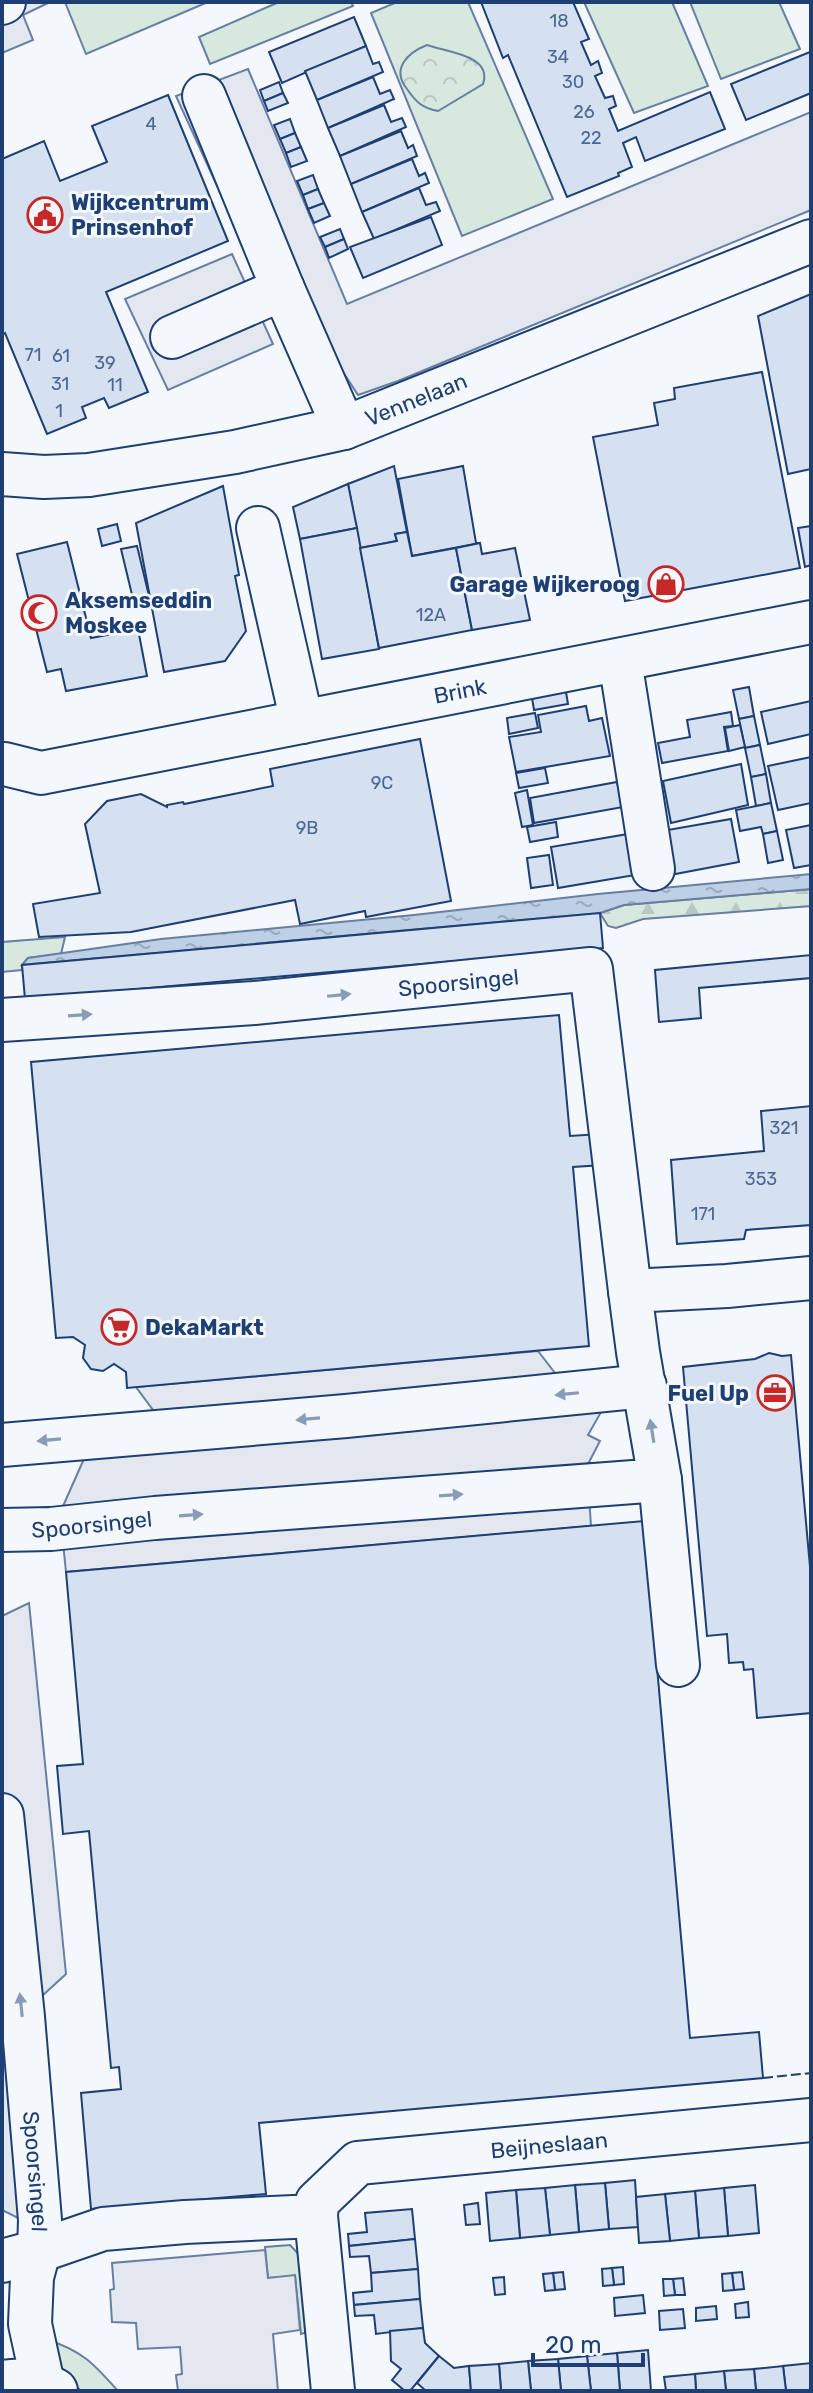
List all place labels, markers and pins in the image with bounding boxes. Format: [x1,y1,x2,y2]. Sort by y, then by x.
place label: Wijkcentrum Prinsenhof [71,189,209,241]
public building icon: Wijkcentrum Prinsenhof [26,196,64,234]
shop icon: Garage Wijkeroog [647,565,685,603]
place label: Garage Wijkeroog [449,571,640,598]
place label: Aksemseddin Moskee [65,587,212,639]
mosque icon: Aksemseddin Moskee [20,594,58,632]
supermarket icon: DekaMarkt [100,1308,138,1346]
place label: DekaMarkt [145,1314,264,1341]
office icon: Fuel Up [756,1374,794,1412]
place label: Fuel Up [668,1380,749,1407]

